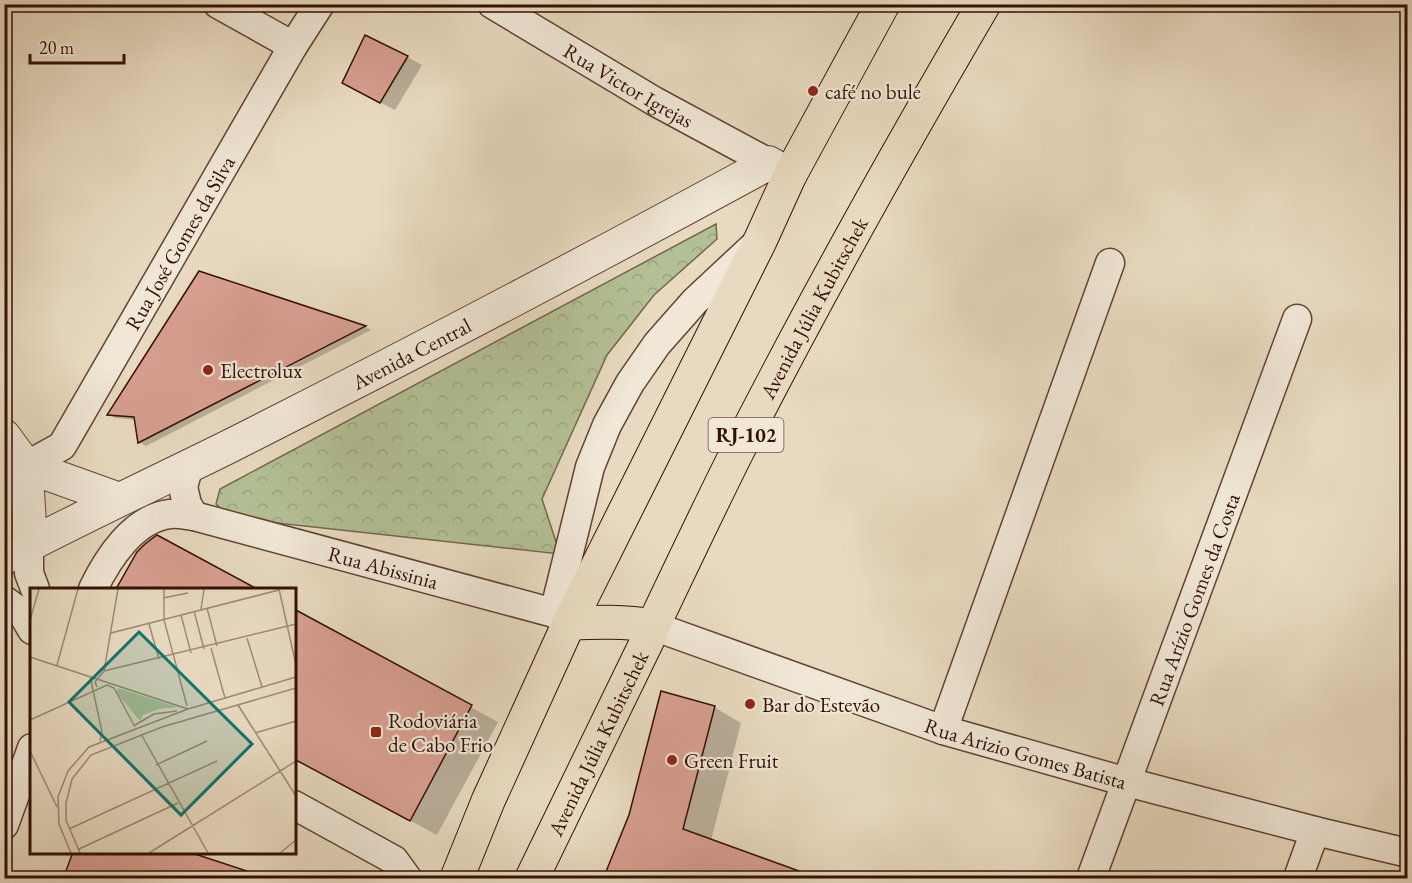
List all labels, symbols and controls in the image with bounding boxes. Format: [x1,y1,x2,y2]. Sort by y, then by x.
scale bar [30,27,124,65]
text: 20 m [39,36,74,59]
street label: Rua Victor Igrejas [559,37,698,133]
place label: café no bule [825,78,921,105]
marker: café no bule [806,84,820,98]
street label: Rua José Gomes da Silva [118,150,241,335]
street label: Avenida Júlia Kubitschek [753,211,874,404]
street label: Avenida Central [346,311,476,396]
place label: Electrolux [220,357,302,384]
marker: Electrolux [201,363,215,377]
road number: RJ-102 [708,418,783,452]
street label: Rua Arízio Gomes da Costa [1142,489,1245,709]
street label: Rua Abissinia [325,539,442,595]
inset map [30,588,296,853]
street label: Avenida Júlia Kubitschek [541,645,654,841]
place label: Bar do Estevão [762,691,880,718]
marker: Bar do Estevão [743,697,757,711]
place label: Rodoviária de Cabo Frio [388,707,493,758]
street label: Rua Arizio Gomes Batista [921,711,1130,795]
marker: Rodoviária de Cabo Frio [369,725,383,739]
place label: Green Fruit [684,747,779,774]
marker: Green Fruit [665,753,679,767]

